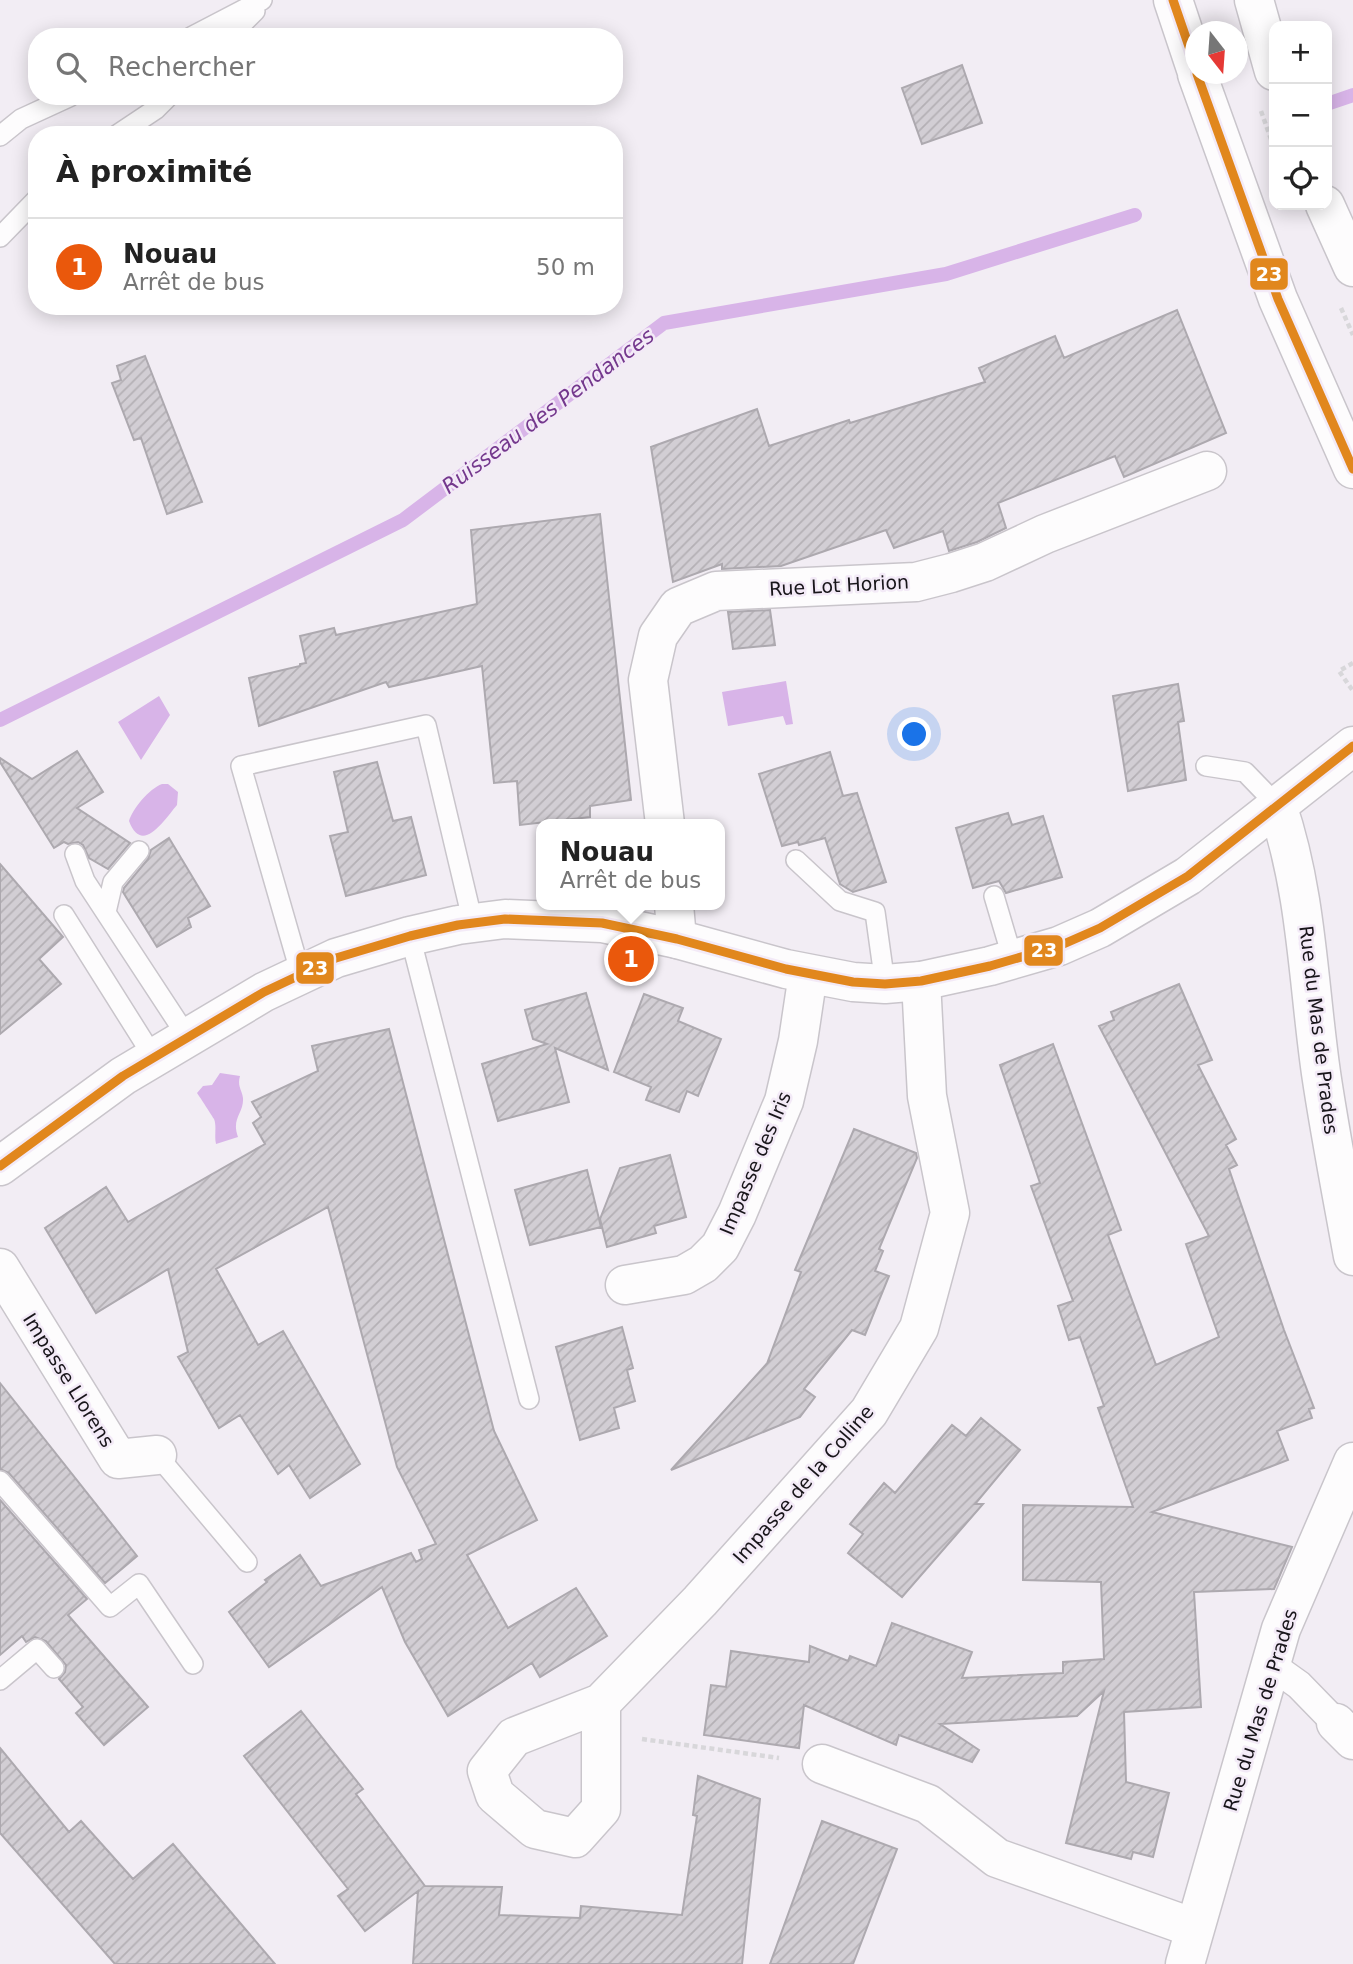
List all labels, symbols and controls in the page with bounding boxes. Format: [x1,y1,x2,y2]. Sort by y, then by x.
north arrow [1185,21,1248,84]
map controls [1269,21,1332,210]
button: + [1269,21,1332,84]
search box [28,28,623,105]
icon: search [52,48,90,86]
text: Rechercher [108,52,255,82]
button: − [1269,84,1332,147]
button: locate [1269,147,1332,210]
text: À proximité [56,154,252,189]
text: Nouau [123,239,217,269]
text: 1 [71,254,87,280]
text: 50 m [536,254,595,280]
line badge: 23 [1249,257,1289,291]
text: 23 [1256,263,1282,285]
text: Arrêt de bus [123,269,264,295]
water label: Ruisseau des Pendances [437,323,659,499]
street label: Rue Lot Horion [768,570,910,600]
your location [897,717,931,751]
popup [536,819,725,910]
text: Nouau [560,837,654,867]
text: Arrêt de bus [560,867,701,893]
street label: Rue du Mas de Prades [1295,924,1343,1136]
pin: 1 [608,933,654,985]
line badge: 23 [1023,934,1064,967]
text: 23 [1031,939,1057,961]
line badge: 23 [295,951,335,985]
text: 23 [302,957,328,979]
street label: Impasse des Iris [715,1088,795,1238]
street label: Impasse Llorens [19,1309,119,1451]
street label: Impasse de la Colline [728,1400,878,1568]
street label: Rue du Mas de Prades [1219,1606,1301,1814]

